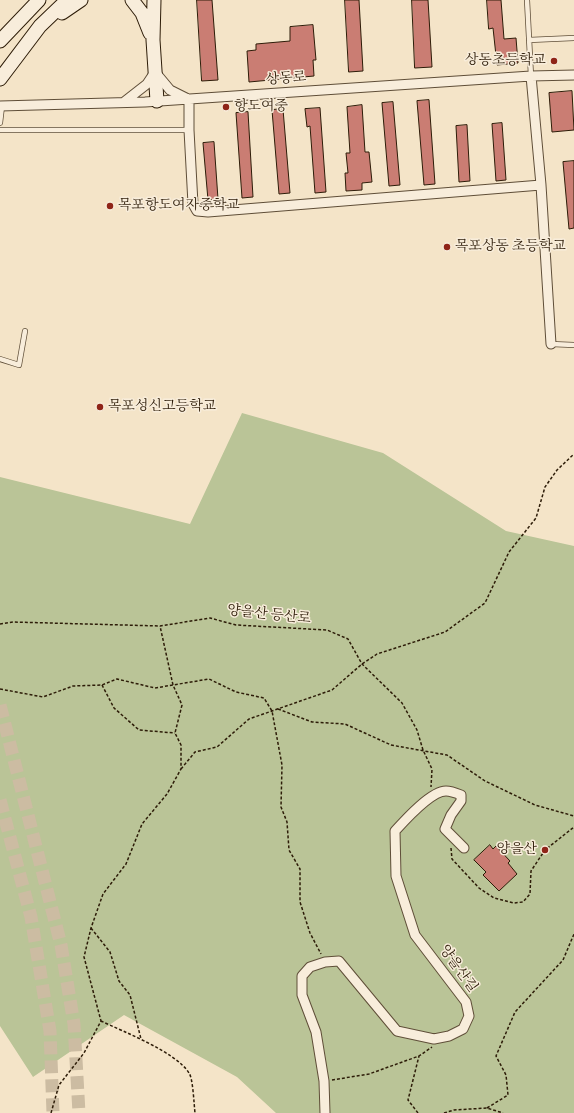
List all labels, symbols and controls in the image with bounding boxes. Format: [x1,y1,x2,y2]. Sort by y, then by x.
place label: 상동초등학교 [465,53,546,69]
marker: 상동초등학교 [549,56,559,66]
street label: 상동로 [265,69,307,89]
place label: 항도여중 [234,99,288,115]
marker: 항도여중 [221,102,231,112]
place label: 목포항도여자중학교 [118,198,240,214]
marker: 목포항도여자중학교 [105,201,115,211]
place label: 목포상동 초등학교 [455,239,566,255]
marker: 목포상동 초등학교 [442,242,452,252]
place label: 목포성신고등학교 [108,399,216,415]
marker: 목포성신고등학교 [95,402,105,412]
street label: 양을산 등산로 [226,602,312,628]
place label: 양을산 [496,842,537,858]
marker: 양을산 [540,845,550,855]
street label: 양을산길 [435,942,481,996]

